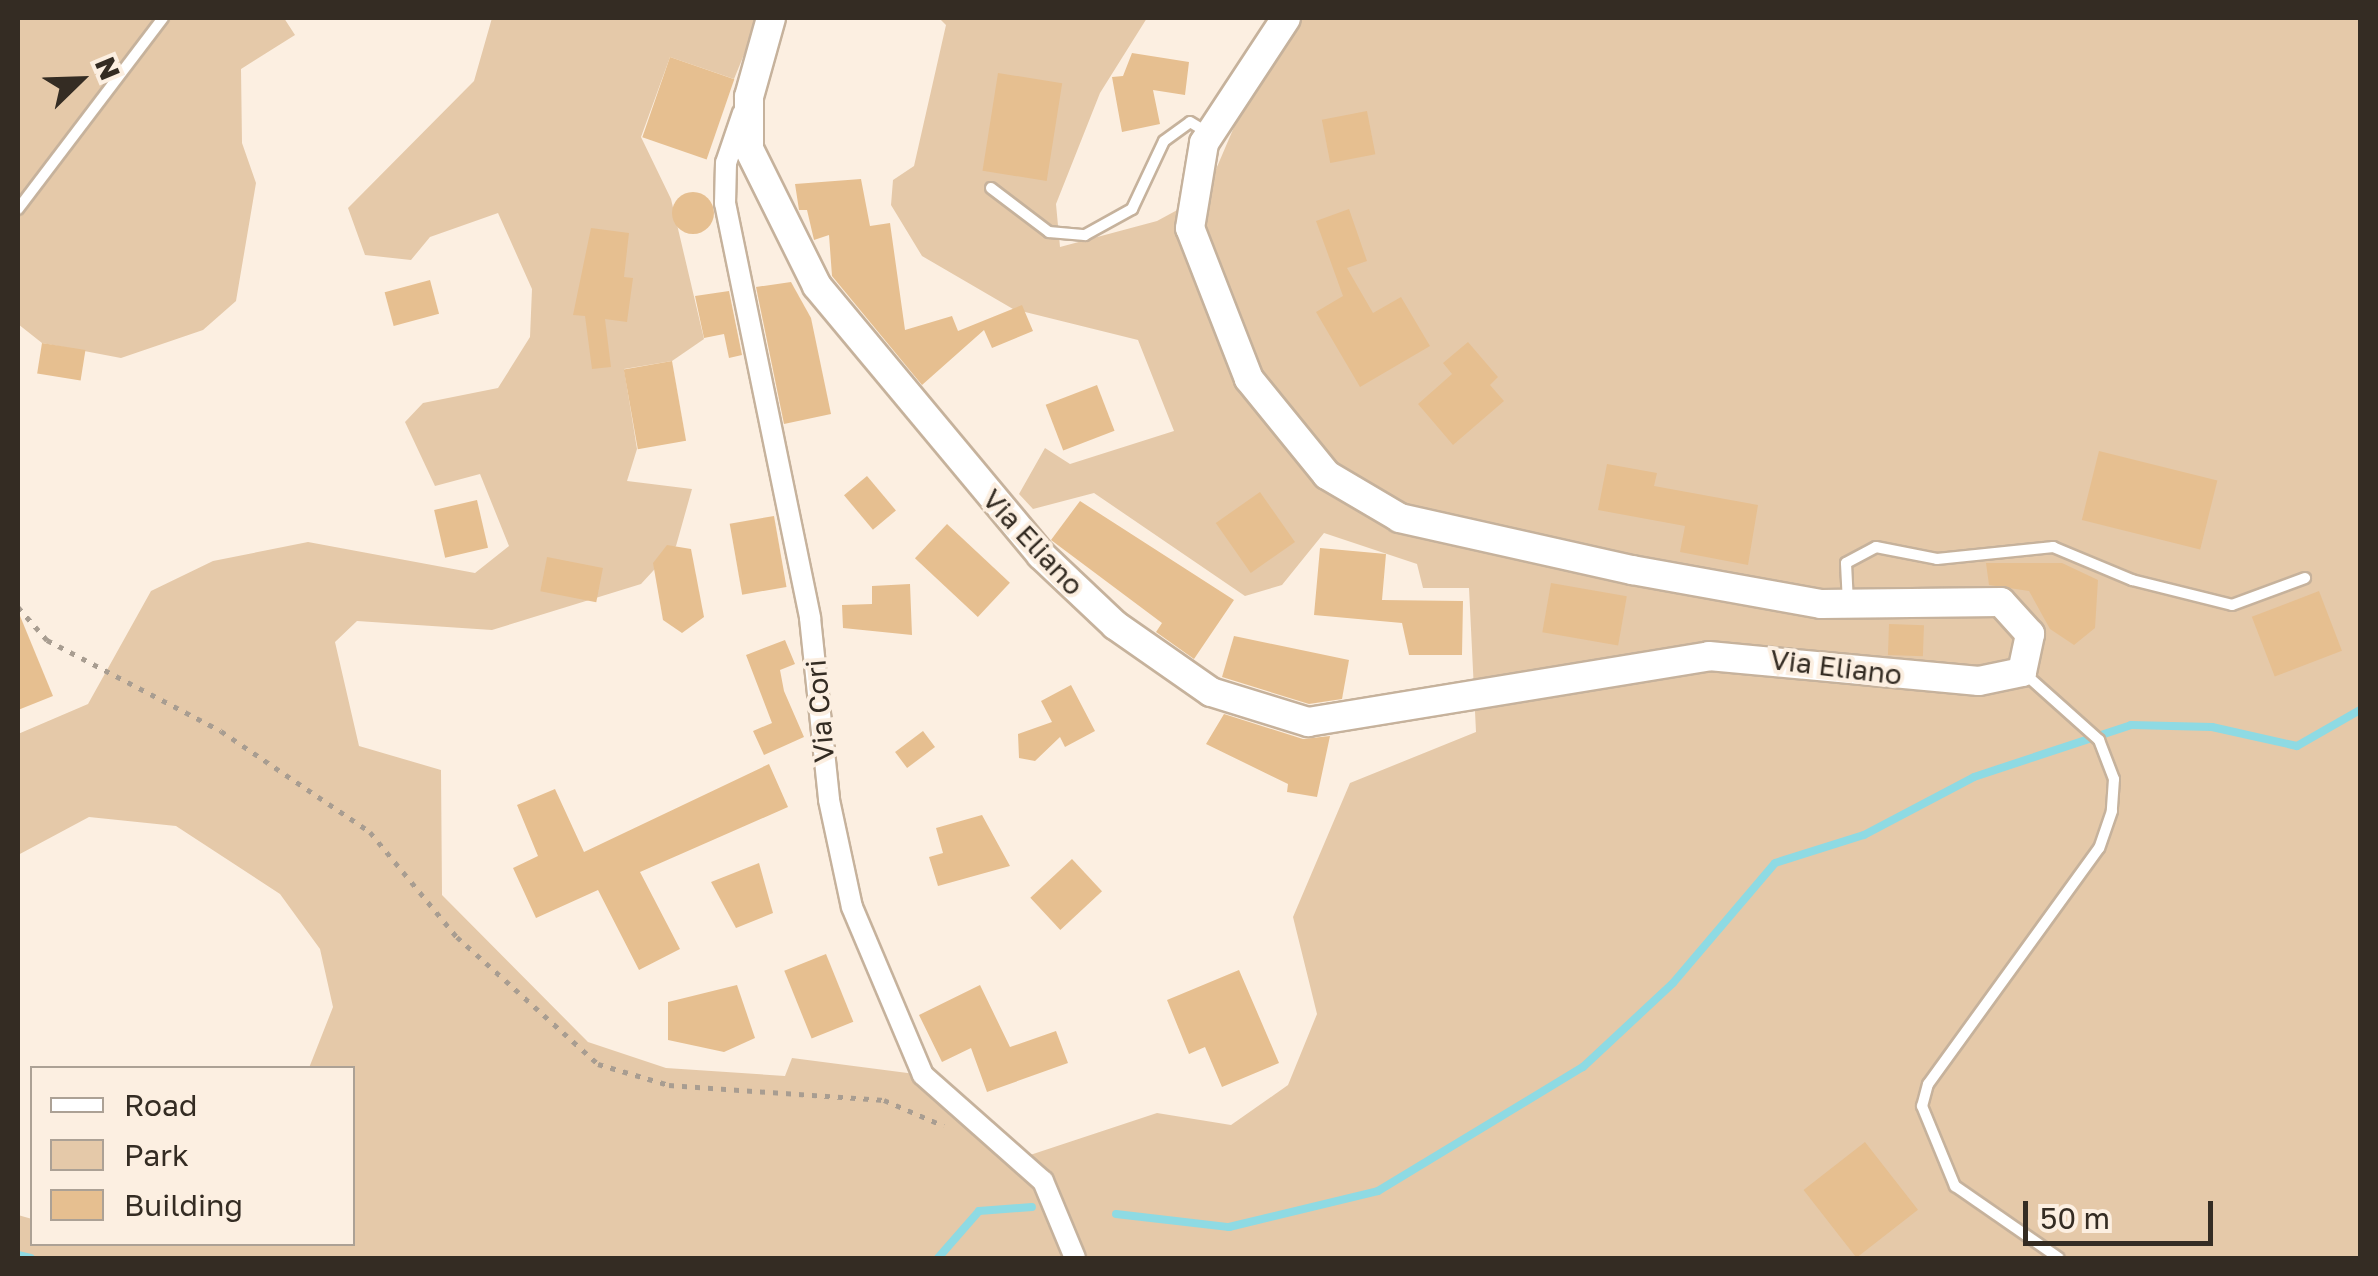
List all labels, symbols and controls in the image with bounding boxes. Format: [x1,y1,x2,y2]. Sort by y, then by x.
north arrow [30,30,130,130]
text: N [89,52,127,84]
street label: Via Eliano [976,482,1090,602]
street label: Via Eliano [1768,642,1904,692]
street label: Via Cori [799,658,841,764]
legend [30,1066,355,1246]
text: Road [124,1087,198,1123]
text: Park [124,1137,189,1173]
scale bar [2028,1181,2218,1243]
text: Building [124,1187,243,1223]
text: 50 m [2040,1200,2110,1236]

